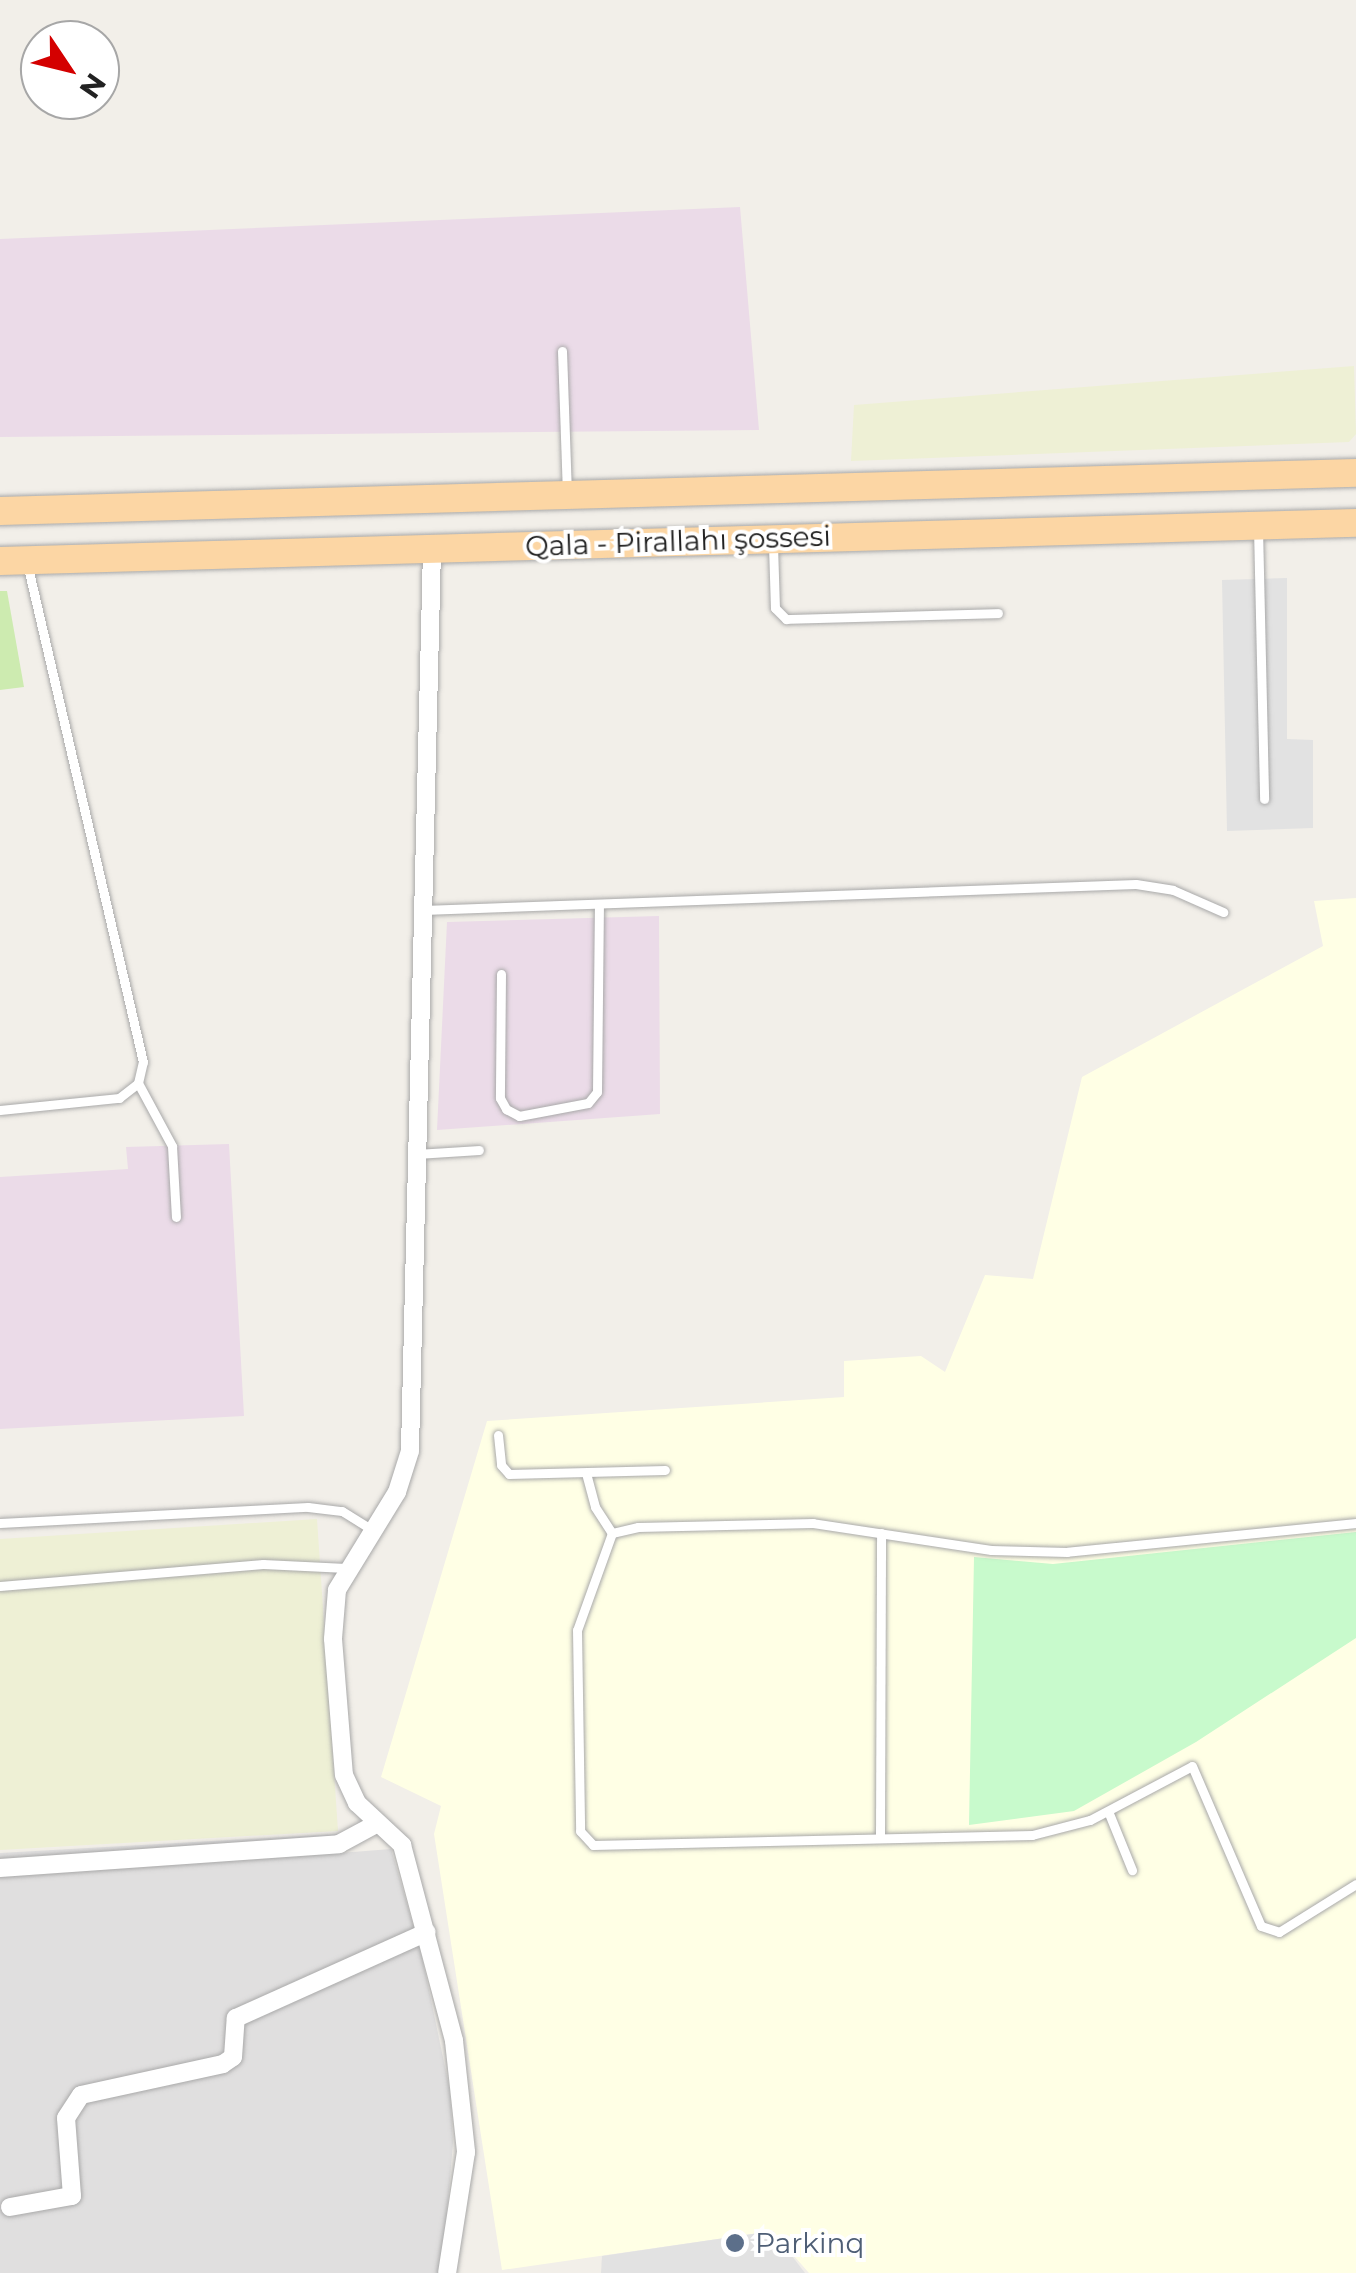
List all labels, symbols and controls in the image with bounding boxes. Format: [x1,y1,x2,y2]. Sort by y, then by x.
north arrow [20,20,120,120]
text: N [73,67,113,105]
street label: Qala - Pirallahı şossesi [525,519,831,563]
place label: Parkinq [755,2226,864,2260]
marker: Parkinq [724,2232,746,2254]

